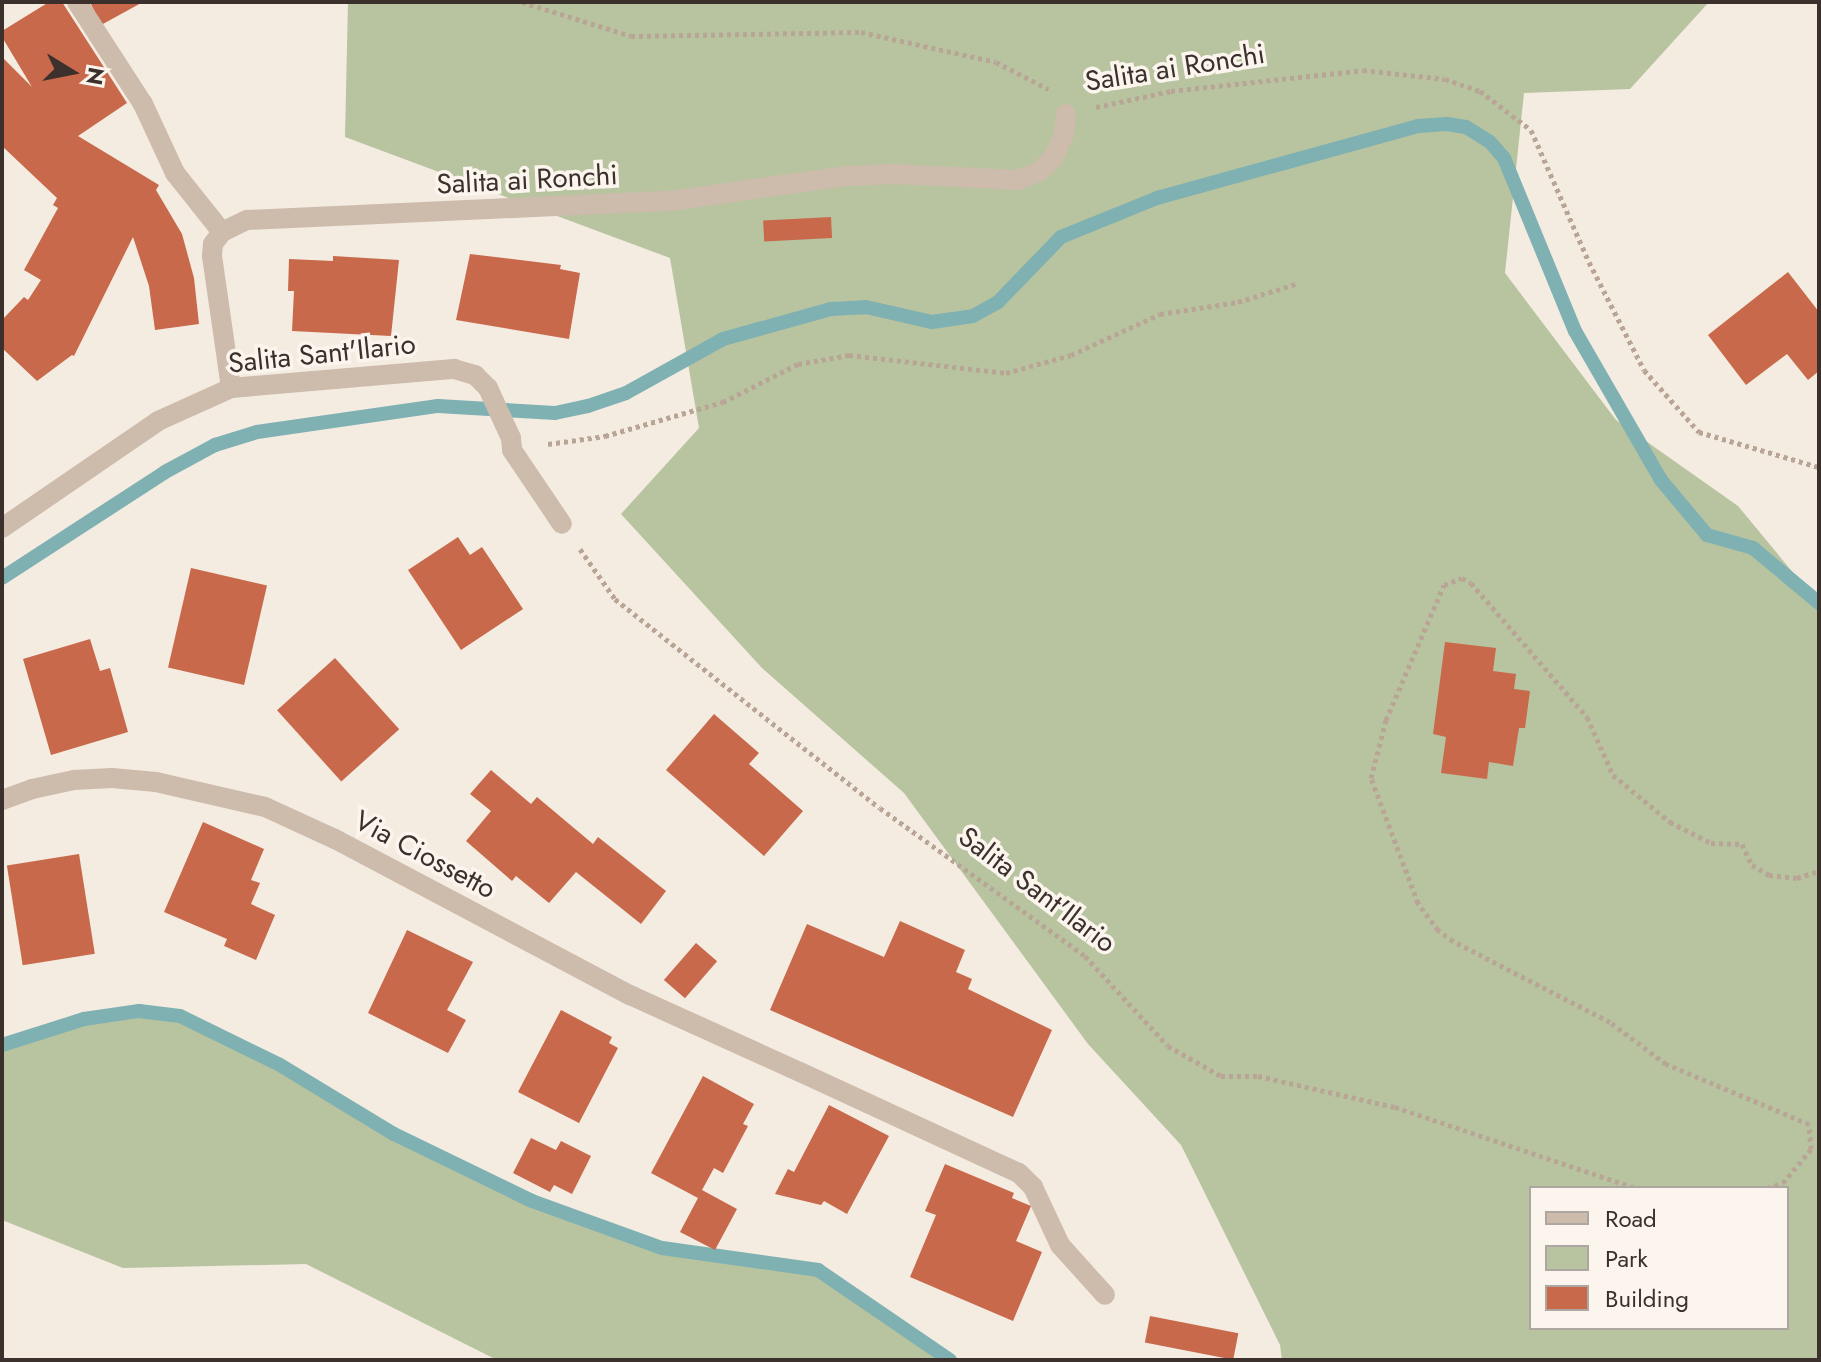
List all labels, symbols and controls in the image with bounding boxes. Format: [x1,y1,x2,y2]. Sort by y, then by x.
north arrow [32,32,112,112]
street label: Salita ai Ronchi [1083,37,1267,99]
text: N [78,65,113,88]
street label: Salita ai Ronchi [436,158,618,202]
street label: Salita Sant'Ilario [227,327,417,381]
street label: Via Ciossetto [349,804,501,906]
street label: Salita Sant'Ilario [952,820,1122,960]
legend [1529,1186,1789,1330]
text: Road [1605,1201,1657,1236]
text: Park [1605,1241,1648,1276]
text: Building [1605,1281,1689,1316]

